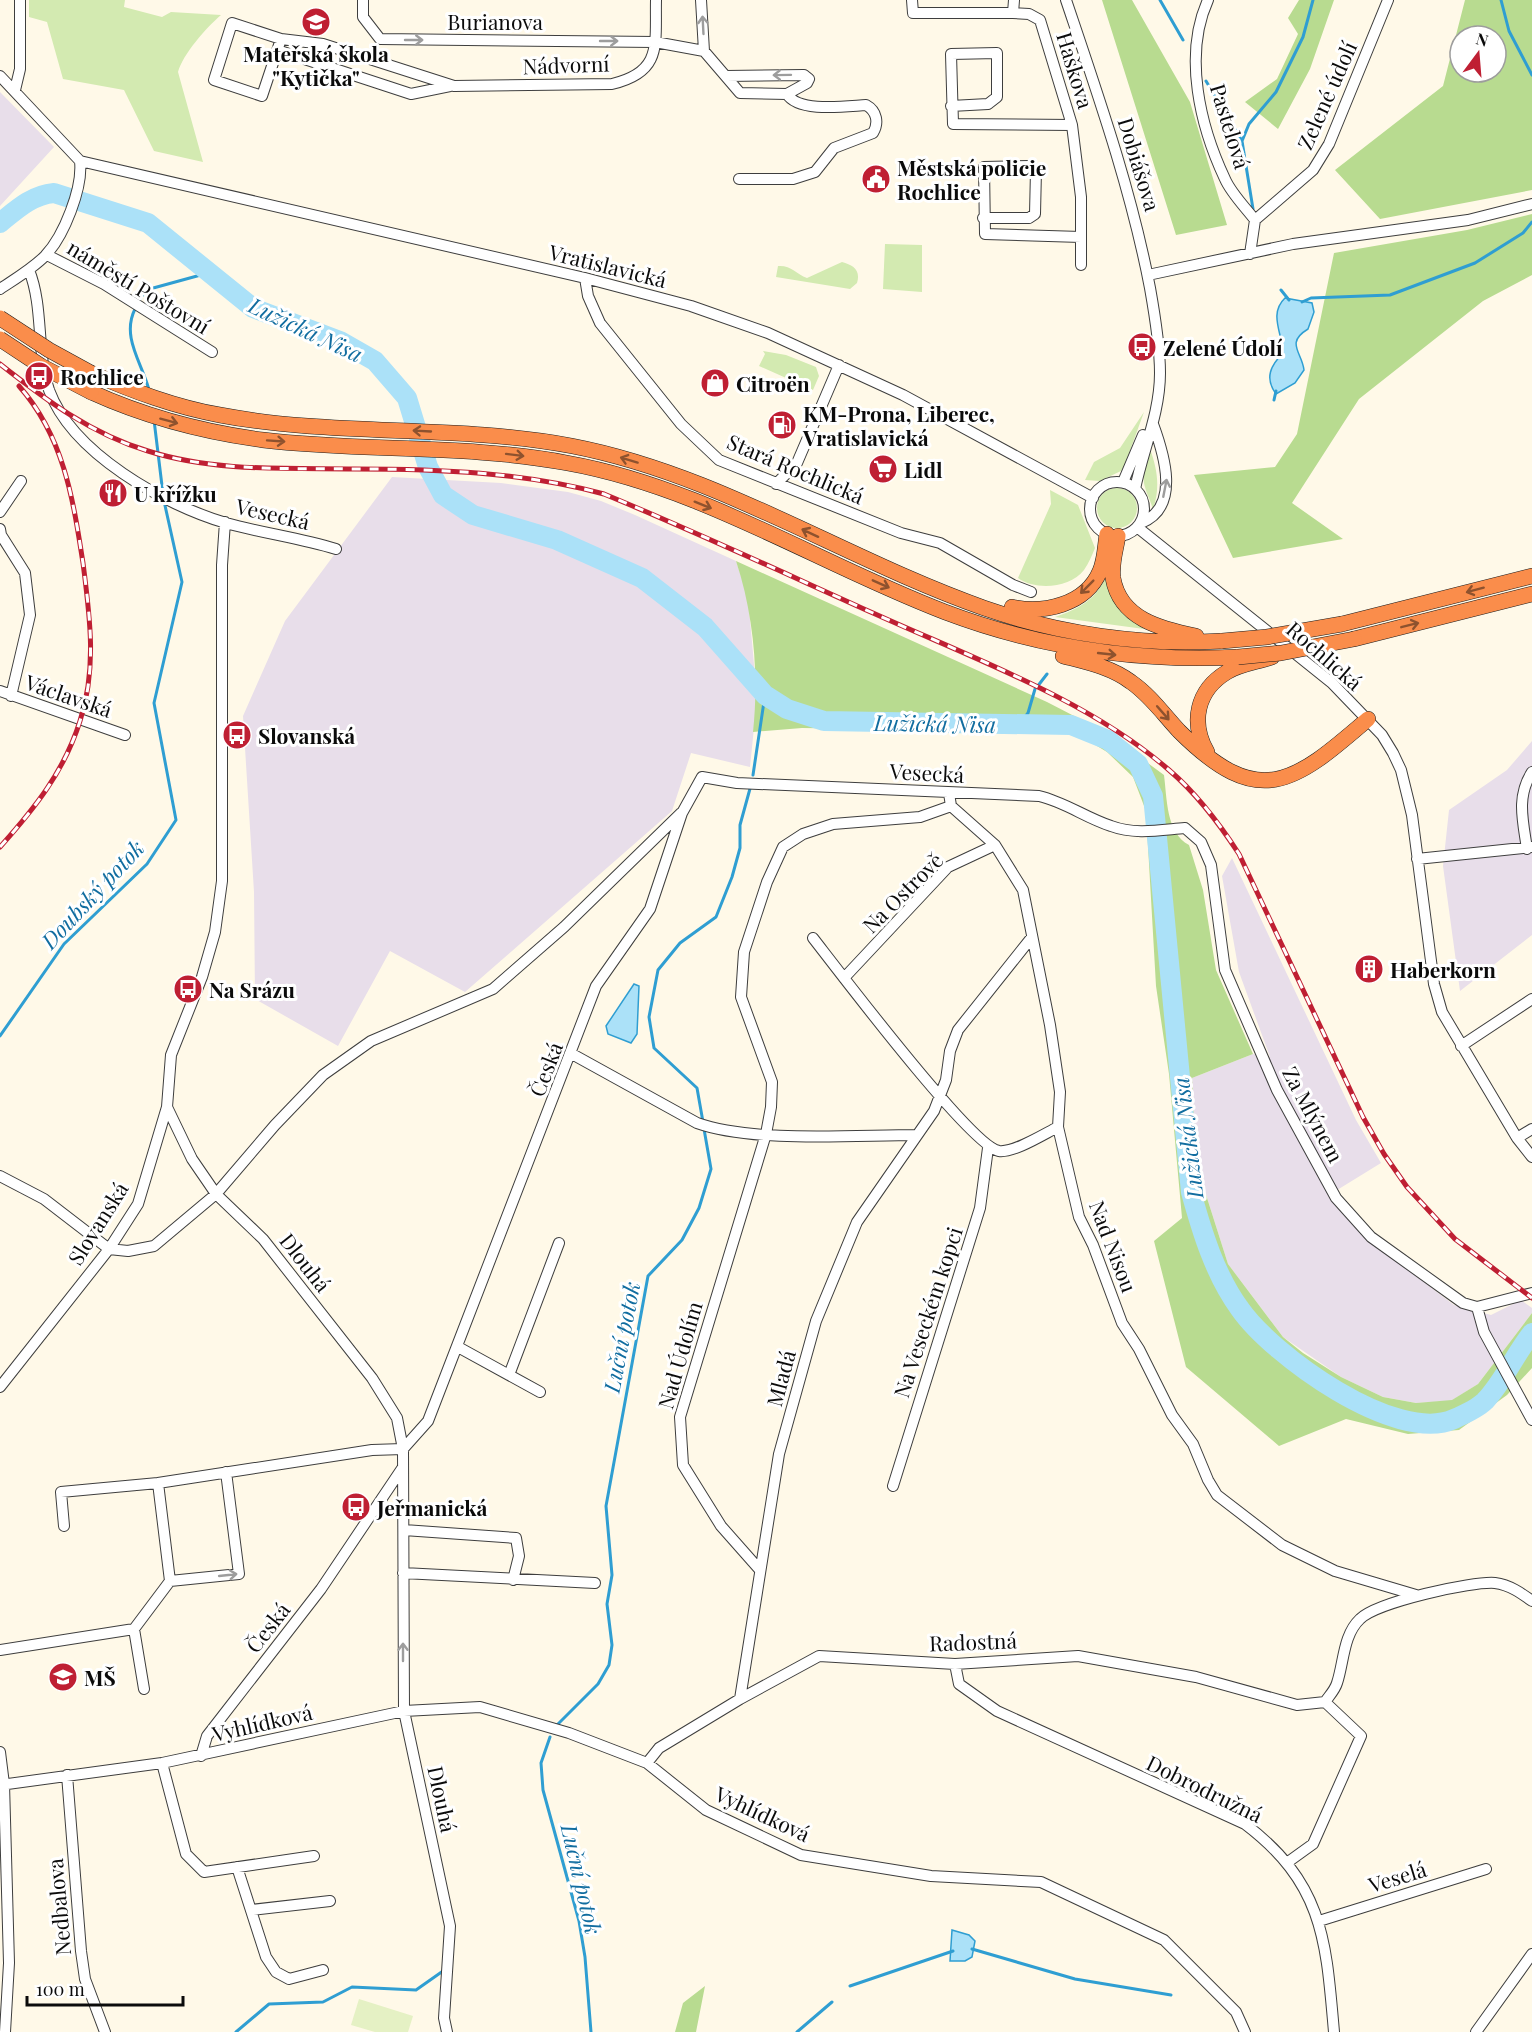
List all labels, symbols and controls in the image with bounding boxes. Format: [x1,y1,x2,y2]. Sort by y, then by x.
school or university icon: Mateřská škola "Kytička" [300,6,332,38]
street label: Burianova [447,7,543,35]
one-way arrow [697,16,708,36]
north arrow [1448,24,1508,84]
text: N [1474,27,1491,51]
street label: Haškova [1051,28,1101,112]
one-way arrow [404,34,424,46]
one-way arrow [599,35,619,47]
street label: Zelené údolí [1290,36,1362,154]
place label: Mateřská škola "Kytička" [243,39,389,91]
street label: Nádvorní [522,48,610,80]
one-way arrow [773,69,793,81]
street label: Pastelová [1205,80,1257,173]
street label: Dobiášova [1113,114,1168,215]
place label: Městská policie Rochlice [897,153,1046,205]
public building icon: Městská policie Rochlice [860,163,892,195]
street label: náměstí Poštovní [63,232,215,340]
street label: Vratislavická [545,237,670,293]
water label: Lužická Nisa [243,289,368,368]
bus stop icon: Zelené Údolí [1126,331,1158,363]
place label: Zelené Údolí [1163,333,1283,361]
bus stop icon: Rochlice [23,360,55,392]
place label: Rochlice [60,362,144,390]
shop icon: Citroën [699,367,731,399]
place label: Citroën [736,369,810,397]
place label: KM-Prona, Liberec, Vratislavická [802,399,995,451]
fuel station icon: KM-Prona, Liberec, Vratislavická [766,409,798,441]
one-way arrow [159,416,178,427]
one-way arrow [412,426,432,437]
street label: Stará Rochlická [723,427,869,510]
one-way arrow [266,436,286,447]
one-way arrow [505,450,525,461]
supermarket icon: Lidl [867,453,899,485]
one-way arrow [620,454,639,465]
place label: Lidl [904,455,943,483]
restaurant icon: U křížku [97,477,129,509]
place label: U křížku [134,479,217,507]
one-way arrow [1160,479,1171,498]
street label: Vesecká [233,491,313,535]
one-way arrow [693,500,712,511]
one-way arrow [801,527,819,539]
one-way arrow [872,580,890,591]
one-way arrow [1080,580,1095,594]
one-way arrow [1466,585,1485,597]
street label: Rochlická [1281,614,1369,696]
one-way arrow [1400,618,1419,630]
one-way arrow [1096,649,1116,660]
street label: Václavská [21,667,117,723]
one-way arrow [1156,705,1170,720]
water label: Lužická Nisa [873,707,996,739]
bus stop icon: Slovanská [221,719,253,751]
place label: Slovanská [258,721,355,749]
street label: Vesecká [888,756,966,788]
water label: Doubský potok [33,833,150,956]
street label: Na Ostrově [856,846,948,938]
building icon: Haberkorn [1353,953,1385,985]
place label: Haberkorn [1390,955,1496,983]
bus stop icon: Na Srázu [172,973,204,1005]
place label: Na Srázu [209,975,295,1003]
street label: Česká [522,1037,568,1100]
street label: Za Mlýnem [1277,1061,1351,1167]
water label: Lužická Nisa [1165,1075,1209,1202]
street label: Slovanská [61,1176,134,1270]
street label: Nad Nisou [1084,1196,1144,1296]
street label: Na Veseckém kopci [886,1223,968,1401]
street label: Dlouhá [274,1227,338,1298]
water label: Luční potok [595,1279,646,1396]
street label: Nad Údolím [650,1298,708,1412]
street label: Mladá [759,1346,801,1409]
bus stop icon: Jeřmanická [340,1491,372,1523]
place label: Jeřmanická [376,1493,488,1521]
one-way arrow [218,1569,238,1580]
street label: Česká [239,1596,296,1658]
street label: Radostná [929,1625,1018,1657]
one-way arrow [397,1643,409,1663]
school or university icon: MŠ [47,1661,79,1693]
place label: MŠ [84,1663,116,1691]
street label: Vyhlídková [208,1697,315,1747]
street label: Dobrodružná [1142,1748,1268,1828]
street label: Dlouhá [422,1763,464,1835]
street label: Vyhlídková [710,1778,816,1847]
water label: Luční potok [555,1820,609,1937]
street label: Veselá [1364,1854,1430,1898]
street label: Nedbalova [40,1857,76,1957]
scale bar [27,1969,183,2007]
text: 100 m [36,1977,85,2001]

